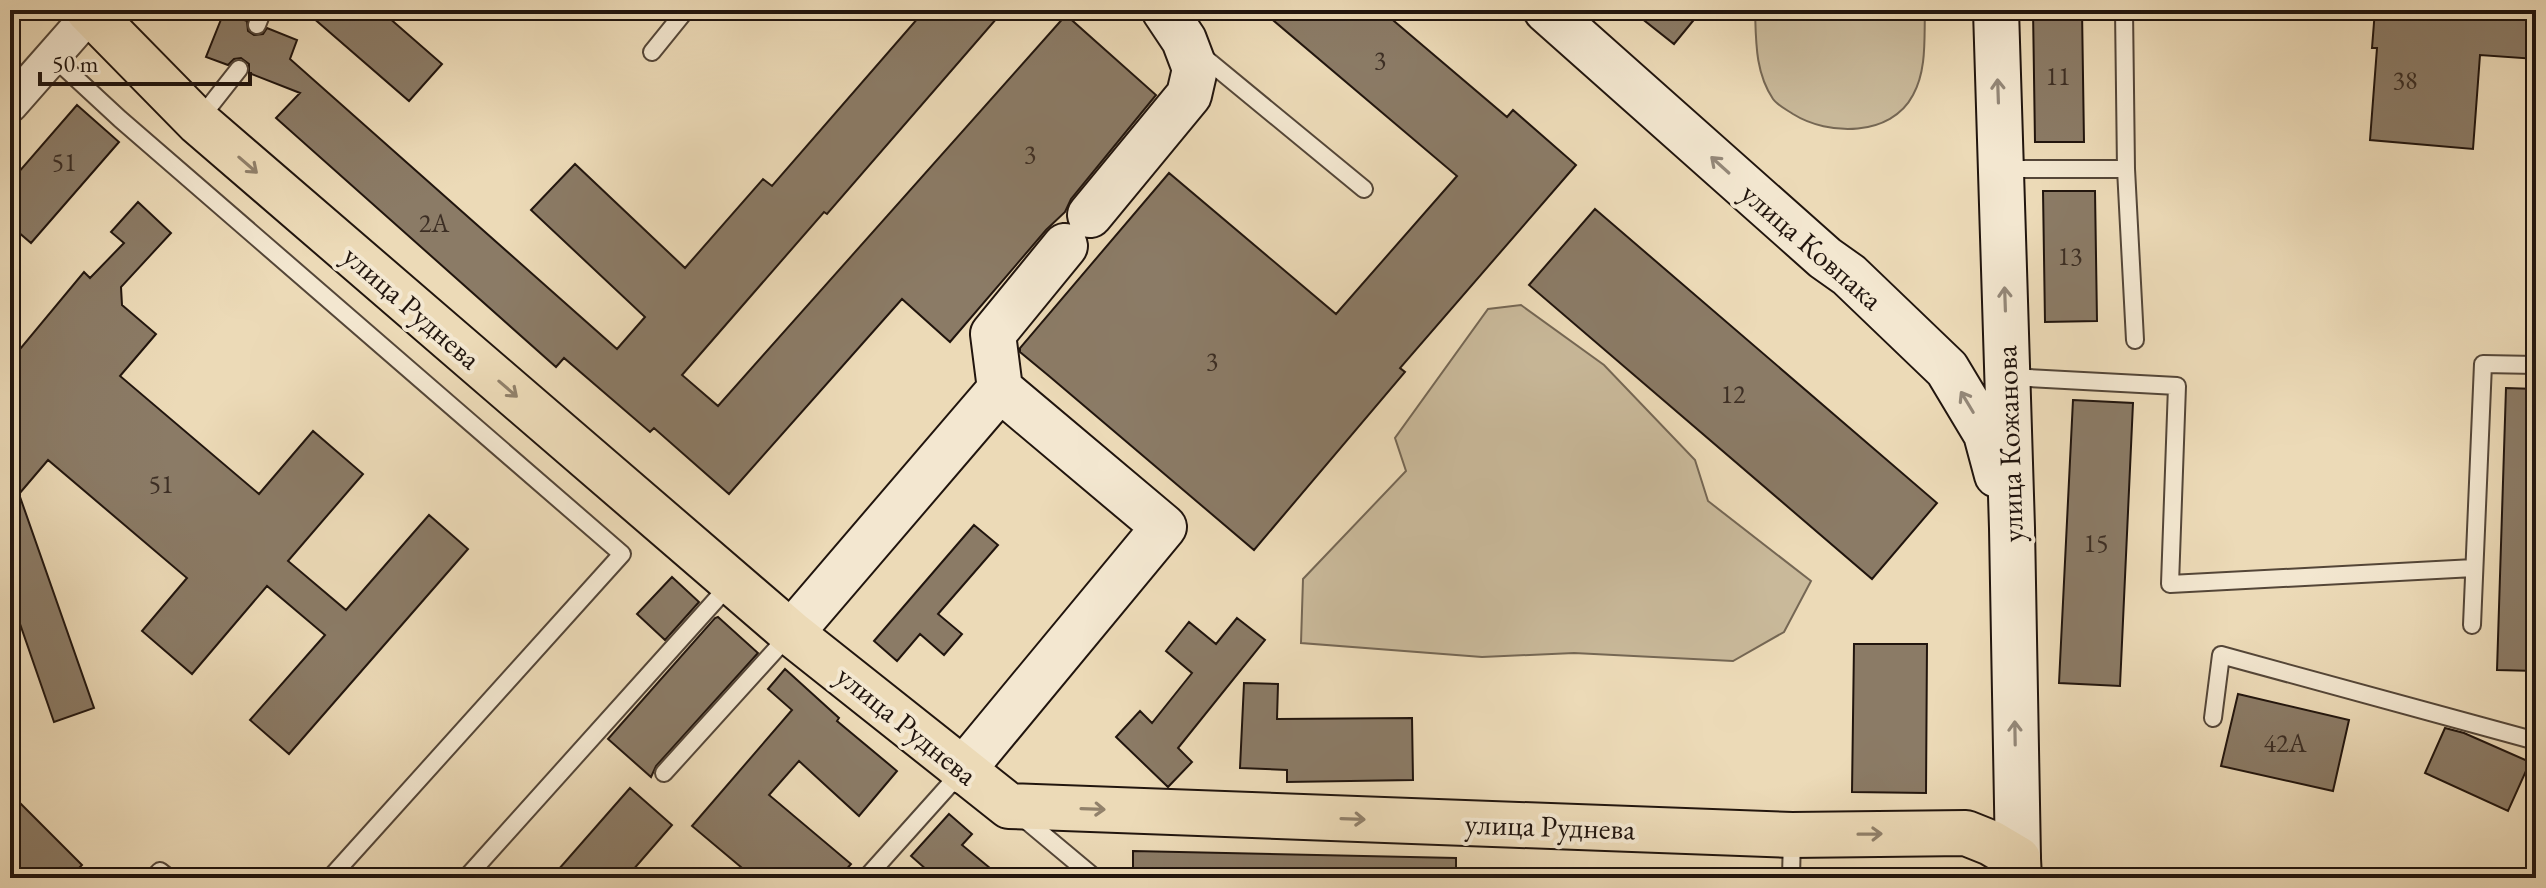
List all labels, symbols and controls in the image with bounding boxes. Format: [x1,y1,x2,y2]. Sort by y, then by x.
scale bar [40,36,250,86]
house number: 3 [1374,43,1386,77]
text: 50 m [52,48,99,79]
house number: 11 [2046,59,2070,93]
house number: 38 [2393,63,2417,97]
one-way arrow [1991,78,2006,105]
house number: 3 [1024,137,1036,171]
house number: 51 [52,145,76,179]
one-way arrow [237,156,257,174]
one-way arrow [1711,157,1731,175]
street label: улица Ковпака [1733,174,1891,318]
house number: 2А [419,206,450,240]
street label: улица Руднева [335,236,489,378]
house number: 13 [2058,239,2082,273]
one-way arrow [1997,286,2012,313]
house number: 3 [1206,344,1218,378]
street label: улица Кожанова [1986,345,2032,543]
house number: 12 [1721,377,1746,411]
one-way arrow [498,380,518,398]
one-way arrow [1959,391,1975,414]
house number: 51 [149,467,173,501]
house number: 15 [2084,526,2108,560]
street label: улица Руднева [828,656,986,794]
one-way arrow [2008,720,2023,747]
house number: 42А [2264,726,2307,760]
one-way arrow [1080,802,1106,817]
street label: улица Руднева [1464,804,1636,848]
one-way arrow [1339,811,1366,826]
one-way arrow [1856,826,1883,842]

